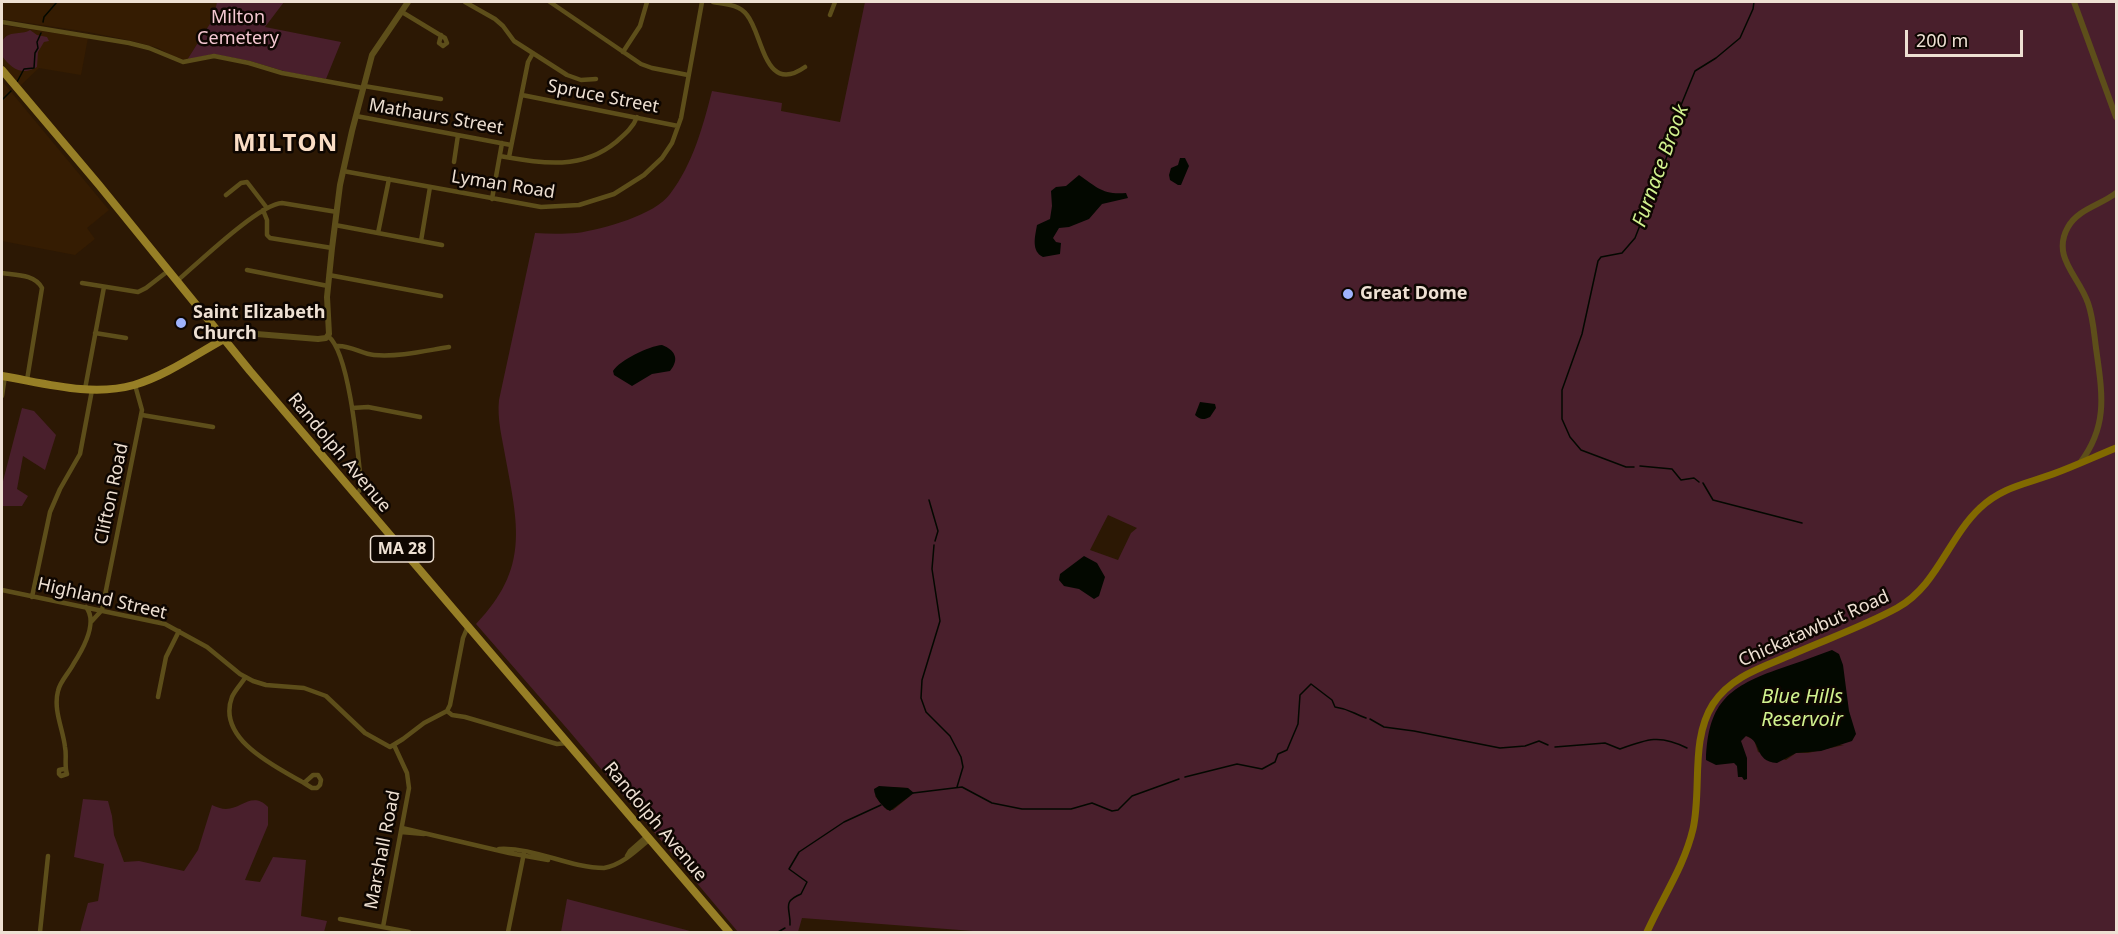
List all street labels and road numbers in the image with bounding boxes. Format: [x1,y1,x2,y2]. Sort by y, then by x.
street label: Spruce Street [545,76,661,118]
street label: Mathaurs Street [367,95,505,139]
street label: Lyman Road [450,166,556,204]
street label: Randolph Avenue [283,389,395,517]
street label: Clifton Road [91,441,133,547]
road number: MA 28 [370,536,434,562]
street label: Highland Street [35,574,169,624]
street label: Chickatawbut Road [1735,586,1893,672]
street label: Randolph Avenue [599,758,711,886]
street label: Marshall Road [361,789,405,911]

